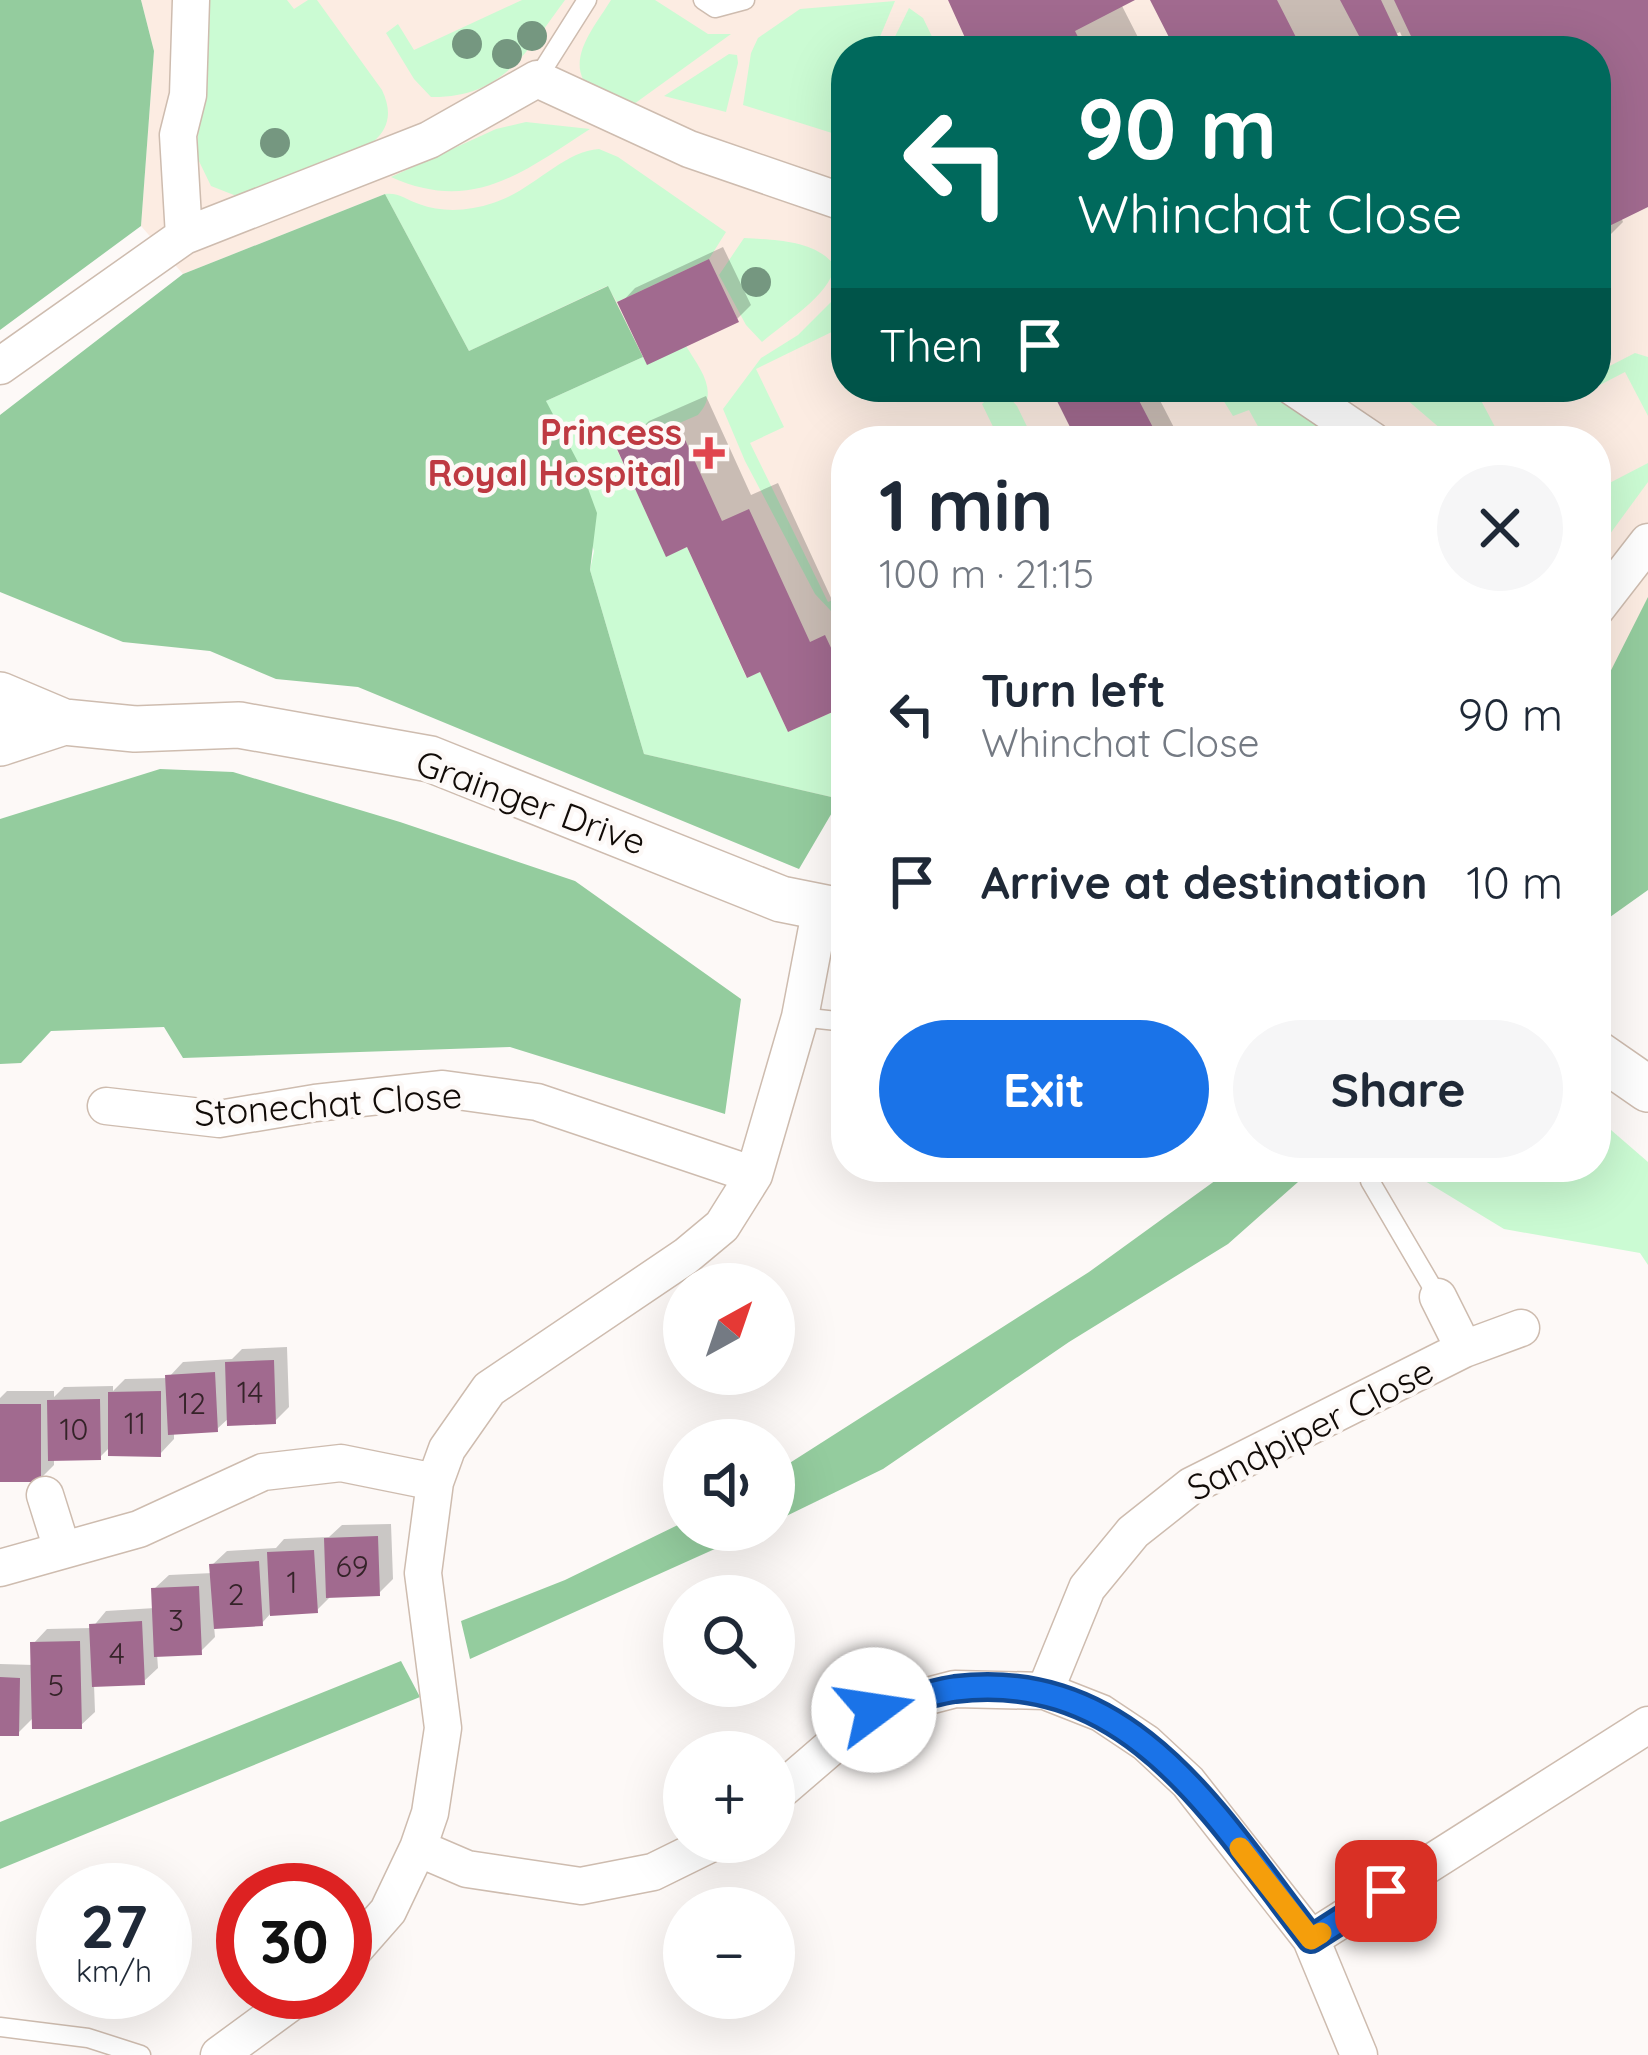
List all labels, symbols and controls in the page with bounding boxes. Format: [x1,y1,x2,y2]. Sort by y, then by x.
text: 90 m [1077,75,1277,180]
icon: left [879,84,1035,240]
text: Whinchat Close [1077,179,1463,247]
icon: arrive [1007,312,1073,378]
text: Then [879,317,983,373]
place label: Princess Royal Hospital [428,409,682,495]
marker: Princess Royal Hospital [693,437,725,469]
text: 1 min [879,459,1053,549]
button: close [1437,465,1563,591]
text: 100 m · 21:15 [879,549,1094,598]
text: Turn left [981,662,1166,718]
icon: left [879,681,945,747]
text: 90 m [1458,686,1563,742]
text: Whinchat Close [981,718,1260,767]
street label: Grainger Drive [410,739,652,864]
icon: arrive [879,849,945,915]
text: Arrive at destination [981,854,1427,910]
text: 10 m [1466,854,1563,910]
button: Exit [879,1020,1209,1158]
button: Share [1233,1020,1563,1158]
street label: Stonechat Close [192,1072,463,1135]
north arrow [663,1263,795,1395]
map controls [663,1263,795,2019]
street label: Sandpiper Close [1179,1347,1440,1510]
house number: 14 [237,1373,263,1411]
house number: 12 [178,1384,206,1422]
house number: 11 [124,1404,146,1442]
house number: 10 [60,1410,88,1448]
button: sound [663,1419,795,1551]
house number: 69 [336,1547,368,1585]
house number: 1 [286,1563,298,1601]
house number: 2 [228,1575,244,1613]
button: search [663,1575,795,1707]
house number: 3 [168,1601,184,1639]
house number: 4 [109,1634,125,1672]
position arrow [811,1647,937,1773]
house number: 5 [48,1666,64,1704]
button: + [663,1731,795,1863]
pin [1335,1840,1437,1942]
icon: arrive [1353,1858,1419,1924]
speed limit sign: 30 [216,1863,372,2019]
button: − [663,1887,795,2019]
text: 27 [80,1888,148,1963]
text: km/h [76,1952,152,1990]

